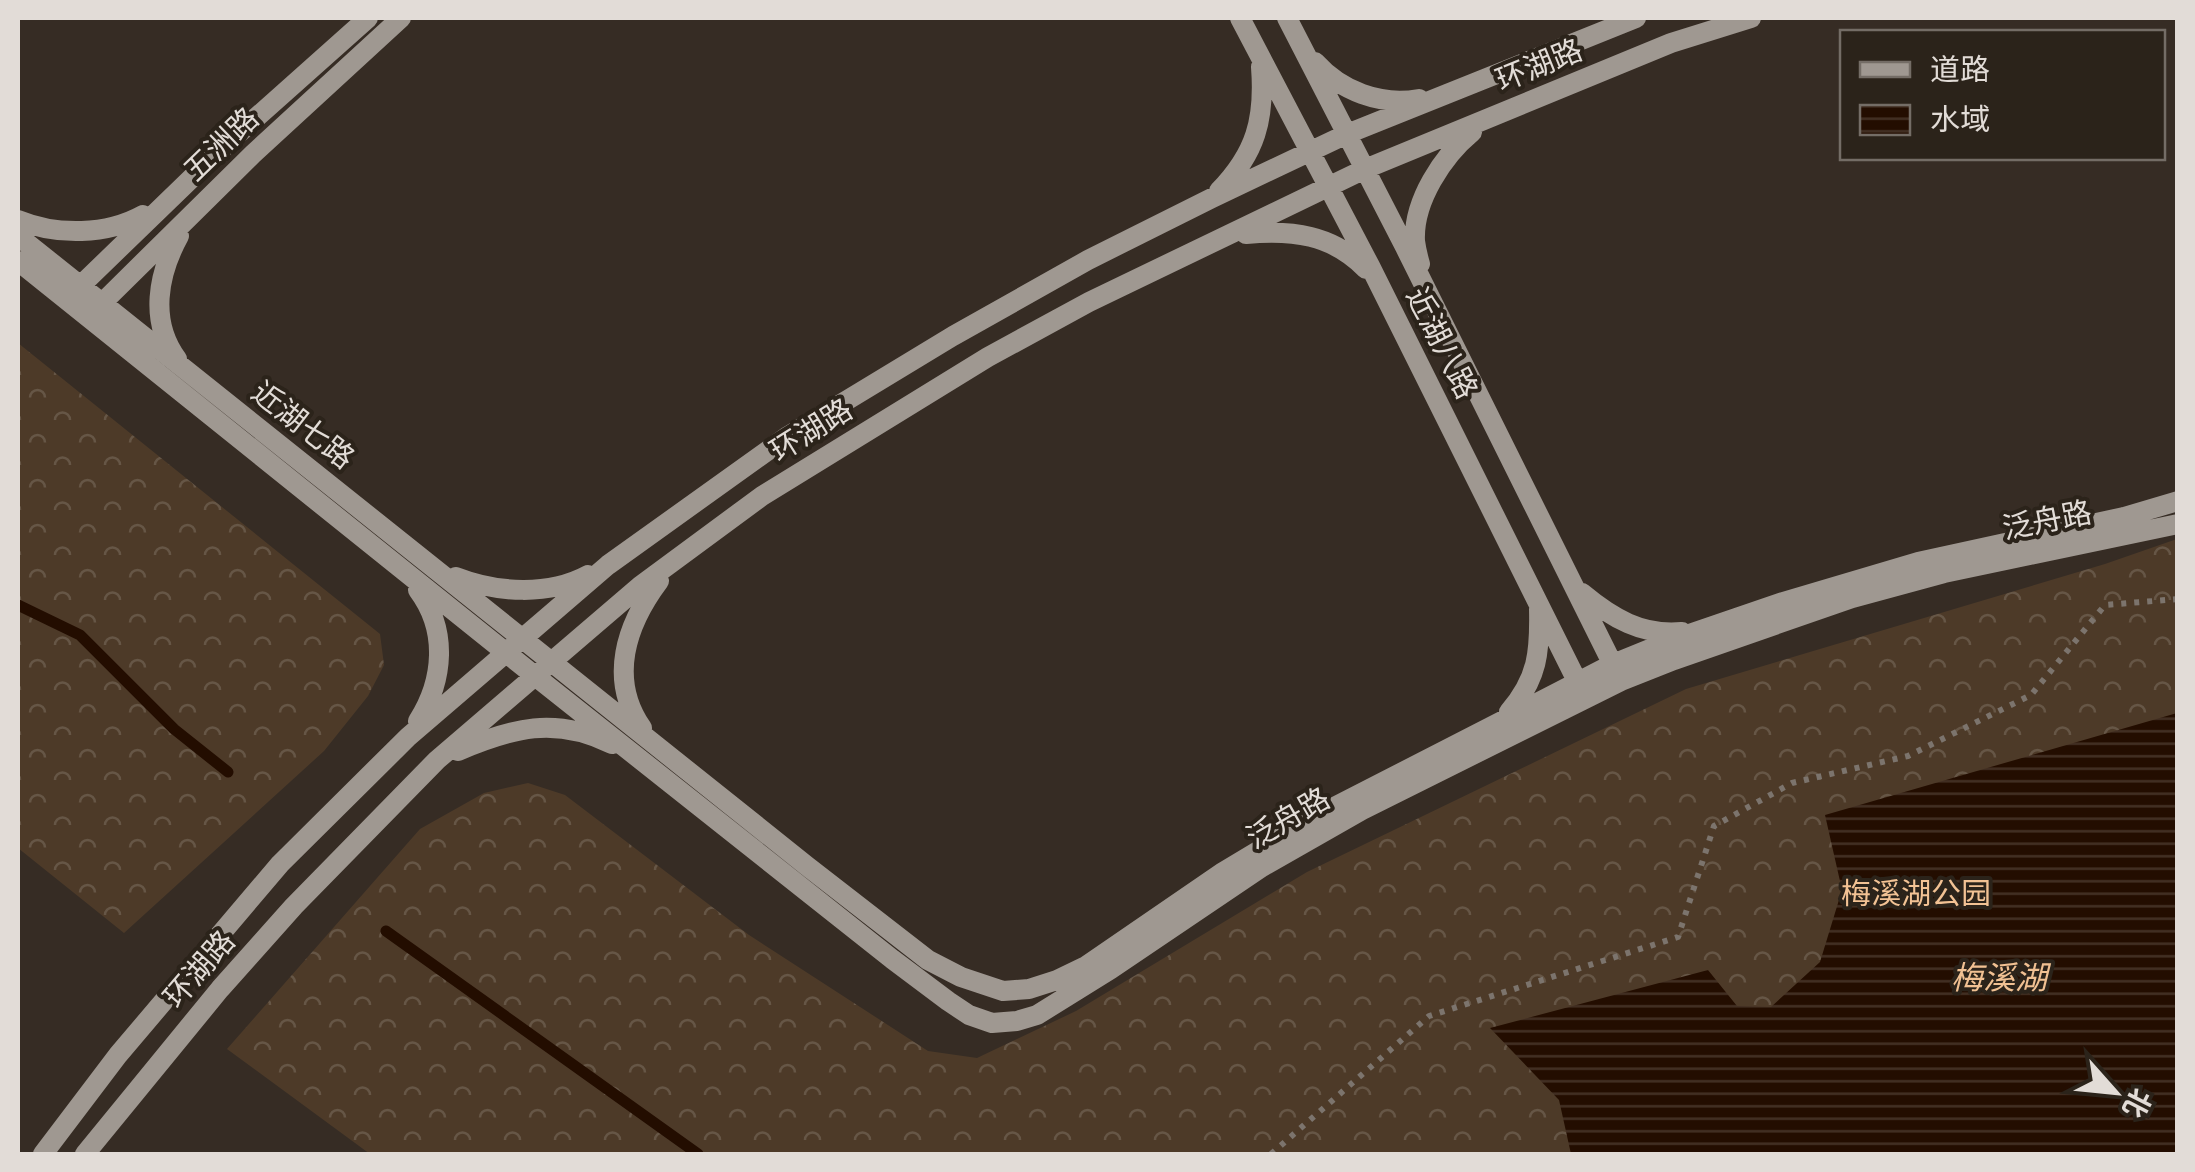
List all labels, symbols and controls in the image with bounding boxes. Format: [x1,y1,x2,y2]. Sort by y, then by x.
legend [1840,30,2165,160]
street label: 环湖路 [1491,33,1587,97]
text: 道路 [1930,53,1990,86]
street label: 五洲路 [177,101,265,187]
text: 水域 [1930,103,1990,136]
street label: 近湖八路 [1400,282,1484,404]
street label: 近湖七路 [246,375,360,475]
street label: 环湖路 [764,392,858,468]
street label: 泛舟路 [2000,495,2094,545]
street label: 泛舟路 [1241,781,1335,855]
park label: 梅溪湖公园 [1841,877,1991,910]
street label: 环湖路 [157,924,241,1014]
water label: 梅溪湖 [1951,960,2052,996]
north arrow [2065,1042,2165,1142]
text: 北 [2117,1084,2157,1123]

